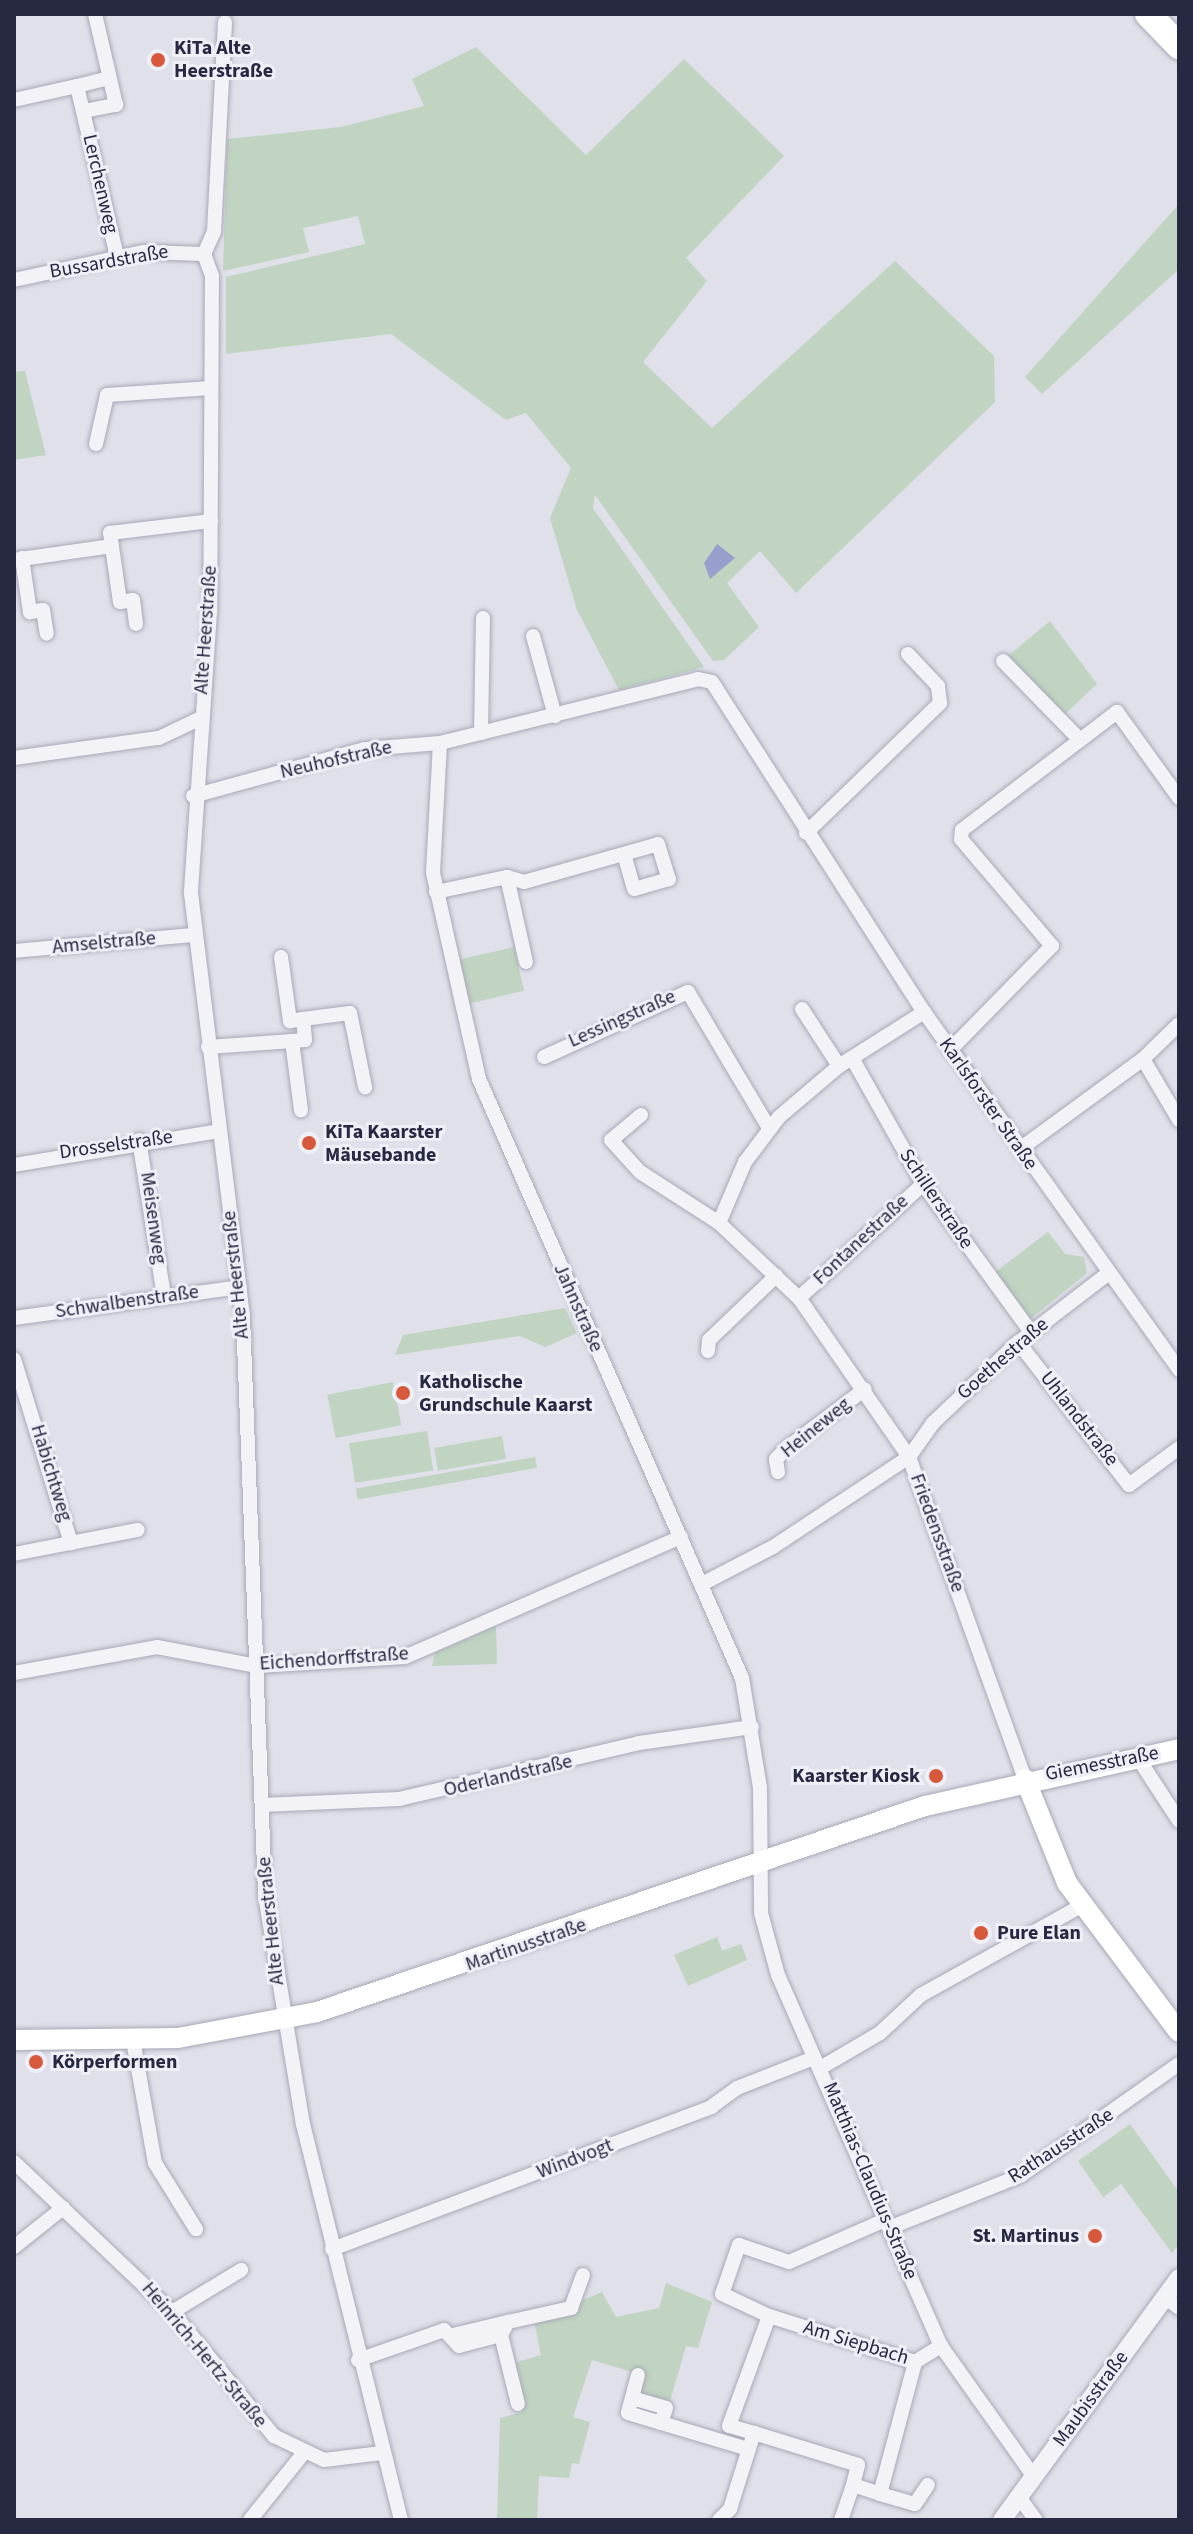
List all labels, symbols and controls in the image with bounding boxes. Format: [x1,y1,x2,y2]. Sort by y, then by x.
place label: KiTa Alte Heerstraße [174,36,273,83]
marker: KiTa Alte Heerstraße [149,51,167,69]
street label: Lerchenweg [77,132,123,236]
street label: Bussardstraße [48,240,170,284]
street label: Alte Heerstraße [190,565,222,695]
street label: Neuhofstraße [278,735,394,785]
street label: Amselstraße [51,927,157,959]
street label: Lessingstraße [565,985,679,1053]
street label: Karlsforster Straße [934,1033,1042,1175]
place label: KiTa Kaarster Mäusebande [325,1120,442,1167]
street label: Drosselstraße [58,1125,174,1165]
marker: KiTa Kaarster Mäusebande [300,1134,318,1152]
street label: Schillerstraße [894,1144,978,1254]
street label: Meisenweg [135,1170,171,1266]
street label: Fontanestraße [808,1190,914,1290]
street label: Alte Heerstraße [217,1210,255,1340]
street label: Jahnstraße [548,1260,608,1356]
street label: Schwalbenstraße [54,1280,200,1324]
street label: Goethestraße [952,1313,1054,1405]
street label: Uhlandstraße [1035,1367,1123,1471]
place label: Katholische Grundschule Kaarst [419,1370,592,1417]
marker: Katholische Grundschule Kaarst [394,1384,412,1402]
street label: Heineweg [776,1393,856,1463]
street label: Habichtweg [25,1422,77,1524]
street label: Friedensstraße [904,1470,970,1596]
street label: Eichendorffstraße [259,1642,409,1676]
street label: Giemesstraße [1043,1741,1161,1787]
street label: Oderlandstraße [441,1750,575,1802]
place label: Kaarster Kiosk [792,1764,920,1788]
marker: Kaarster Kiosk [927,1767,945,1785]
street label: Alte Heerstraße [252,1856,290,1986]
street label: Martinusstraße [462,1913,590,1977]
place label: Pure Elan [997,1921,1081,1945]
marker: Pure Elan [972,1924,990,1942]
place label: Körperformen [52,2050,177,2074]
marker: Körperformen [27,2053,45,2071]
street label: Matthias-Claudius-Straße [818,2079,922,2283]
street label: Rathausstraße [1004,2103,1118,2189]
street label: Windvogt [534,2134,616,2184]
place label: St. Martinus [972,2224,1079,2248]
marker: St. Martinus [1086,2227,1104,2245]
street label: Heinrich-Hertz-Straße [136,2277,272,2433]
street label: Am Siepbach [800,2316,912,2370]
street label: Maubisstraße [1048,2346,1134,2452]

